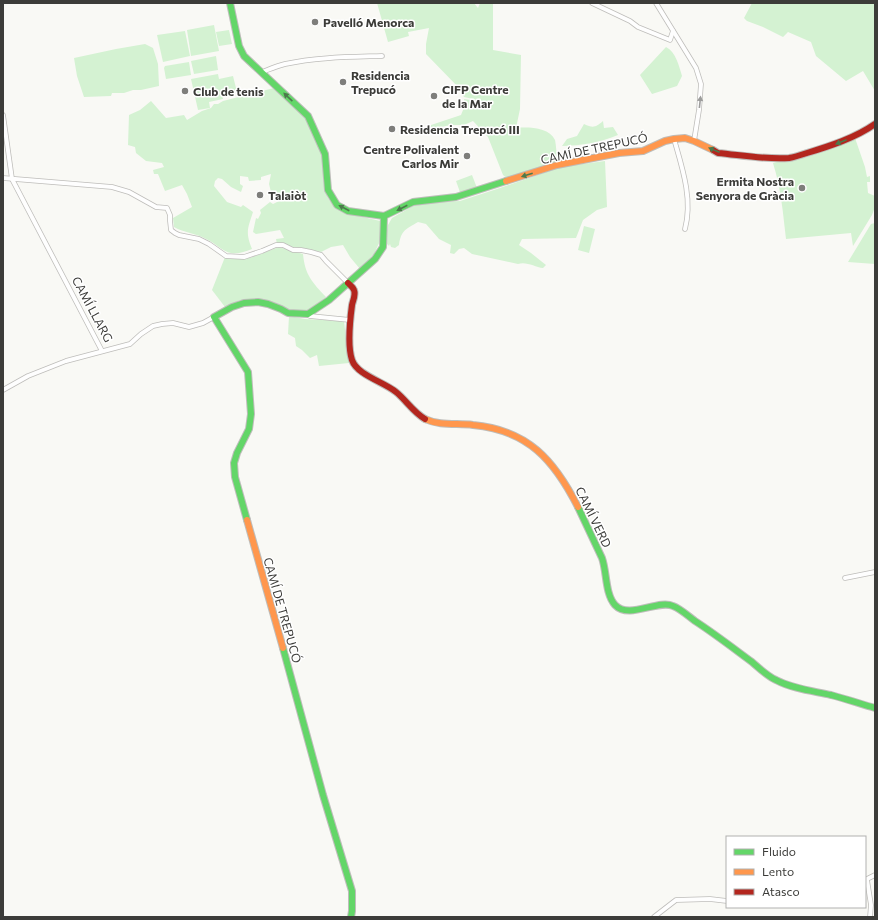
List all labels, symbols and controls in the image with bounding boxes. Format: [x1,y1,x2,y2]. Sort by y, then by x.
place label: Pavelló Menorca [323,15,414,29]
marker: Pavelló Menorca [310,17,320,27]
place label: Residencia Trepucó [351,68,410,96]
marker: Residencia Trepucó [338,77,348,87]
place label: CIFP Centre de la Mar [442,82,509,110]
place label: Club de tenis [193,84,264,98]
marker: Club de tenis [180,86,190,96]
marker: CIFP Centre de la Mar [429,91,439,101]
one-way arrow [283,92,293,102]
one-way arrow [697,96,703,108]
place label: Residencia Trepucó III [400,122,520,136]
marker: Residencia Trepucó III [387,124,397,134]
street label: CAMÍ DE TREPUCÓ [539,130,649,166]
one-way arrow [834,139,846,145]
place label: Centre Polivalent Carlos Mir [363,142,459,170]
one-way arrow [708,147,720,154]
marker: Centre Polivalent Carlos Mir [462,151,472,161]
one-way arrow [520,172,532,178]
place label: Ermita Nostra Senyora de Gràcia [696,174,794,202]
marker: Ermita Nostra Senyora de Gràcia [797,183,807,193]
place label: Talaiòt [268,188,306,202]
marker: Talaiòt [255,190,265,200]
one-way arrow [396,204,408,211]
one-way arrow [338,205,349,212]
street label: CAMÍ LLARG [70,274,116,344]
street label: CAMÍ VERD [573,484,615,550]
street label: CAMÍ DE TREPUCÓ [261,556,305,665]
legend [726,836,866,908]
text: Fluido [762,844,796,858]
text: Lento [762,864,794,878]
text: Atasco [762,884,800,898]

